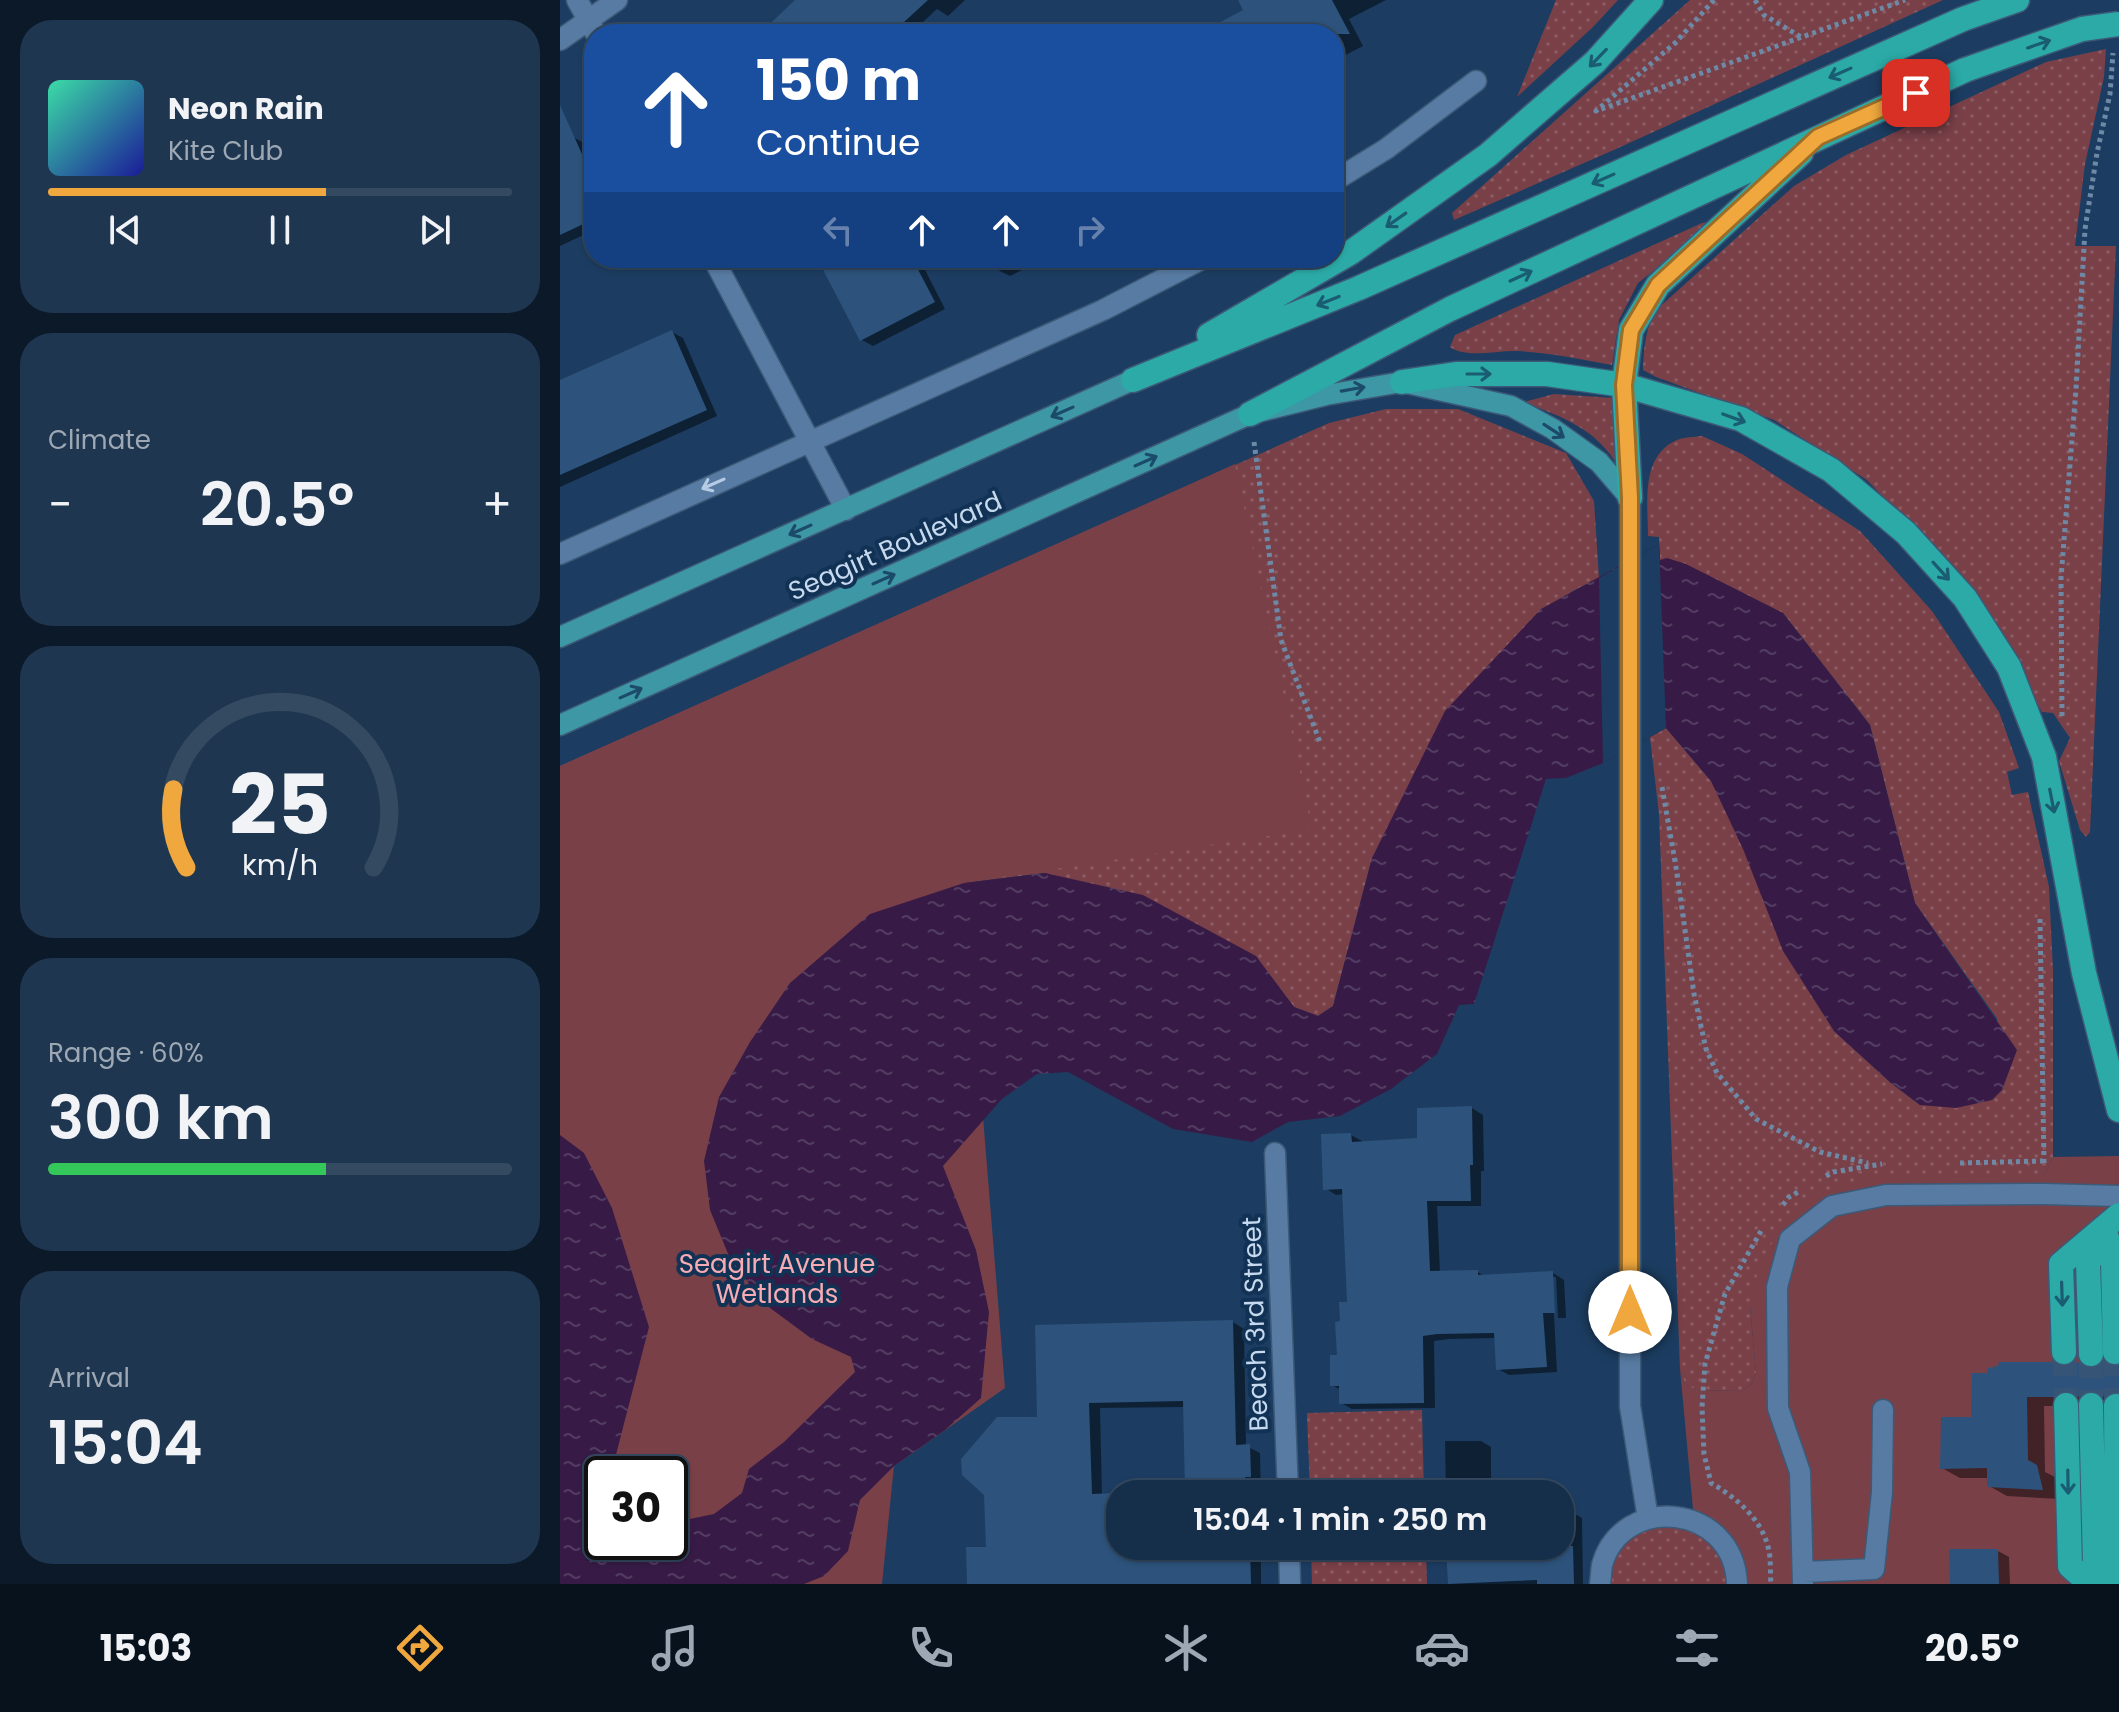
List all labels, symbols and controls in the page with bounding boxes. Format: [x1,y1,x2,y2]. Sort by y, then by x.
one-way arrow [2026,36,2051,50]
text: 150 m [756,41,921,120]
one-way arrow [1589,48,1608,67]
icon: ahead [624,56,728,160]
pin [1882,59,1950,127]
one-way arrow [1828,67,1853,82]
icon: arrive [1894,71,1938,115]
text: Neon Rain [168,87,324,130]
text: Continue [756,117,920,168]
text: Kite Club [168,133,283,169]
one-way arrow [1591,172,1615,187]
icon: previous [103,208,147,252]
icon: pause [258,208,302,252]
icon: next [413,208,457,252]
icon: left [816,208,860,252]
icon: ahead [900,208,944,252]
icon: ahead [984,208,1028,252]
icon: right [1068,208,1112,252]
one-way arrow [1385,212,1407,228]
one-way arrow [1509,268,1533,283]
one-way arrow [1316,295,1341,309]
one-way arrow [1465,366,1492,382]
one-way arrow [1340,381,1365,396]
one-way arrow [1051,405,1075,420]
one-way arrow [1721,411,1746,426]
text: Climate [48,422,151,458]
one-way arrow [1543,423,1565,439]
one-way arrow [1134,453,1158,468]
text: 20.5° [200,463,354,547]
text: − [48,474,72,535]
text: + [482,474,512,535]
one-way arrow [701,478,726,493]
street label: Seagirt Boulevard [783,483,1007,609]
one-way arrow [788,523,812,538]
one-way arrow [1931,560,1949,580]
one-way arrow [871,571,896,586]
one-way arrow [619,685,643,700]
text: 25 [229,747,331,863]
one-way arrow [2045,788,2060,814]
text: km/h [242,845,318,885]
text: Range · 60% [48,1035,204,1071]
text: 300 km [48,1076,274,1160]
street label: Beach 3rd Street [1233,1216,1277,1432]
park label: Seagirt Avenue Wetlands [679,1246,875,1312]
position arrow [1588,1270,1672,1354]
one-way arrow [2055,1280,2070,1307]
text: Arrival [48,1360,130,1396]
text: 15:04 [48,1401,203,1485]
speed limit sign: 30 [584,1456,688,1560]
one-way arrow [2060,1468,2075,1495]
text: 15:04 · 1 min · 250 m [1193,1498,1487,1541]
icon: directions [392,1620,448,1676]
icon: music [647,1620,703,1676]
icon: phone [903,1620,959,1676]
icon: climate [1158,1620,1214,1676]
icon: car [1414,1620,1470,1676]
icon: filters [1669,1620,1725,1676]
text: 15:03 [100,1623,192,1674]
text: 20.5° [1925,1623,2019,1674]

